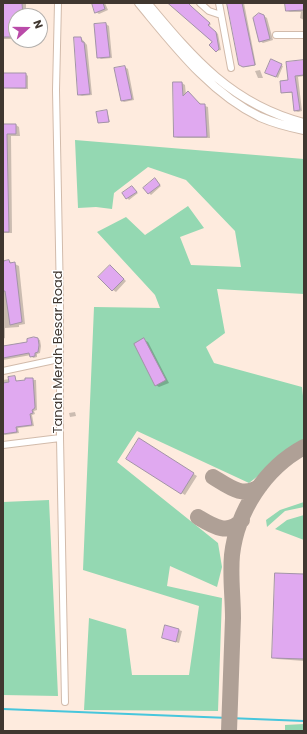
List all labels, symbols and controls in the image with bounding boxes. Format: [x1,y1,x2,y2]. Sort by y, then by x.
north arrow [8,8,48,48]
text: N [29,17,47,31]
street label: Tanah Merah Besar Road [51,270,67,434]

